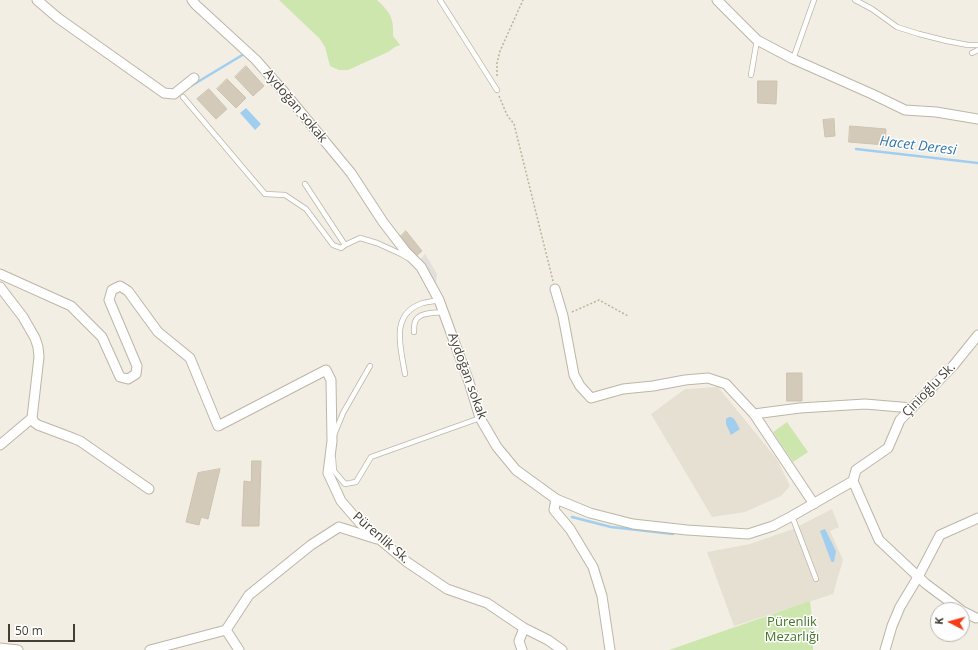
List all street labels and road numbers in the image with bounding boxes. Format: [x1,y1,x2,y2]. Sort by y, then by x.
street label: Aydoğan sokak [260,66,330,146]
street label: Aydoğan sokak [444,331,490,421]
street label: Çinioğlu Sk. [899,360,959,420]
street label: Pürenlik Sk. [349,509,413,567]

